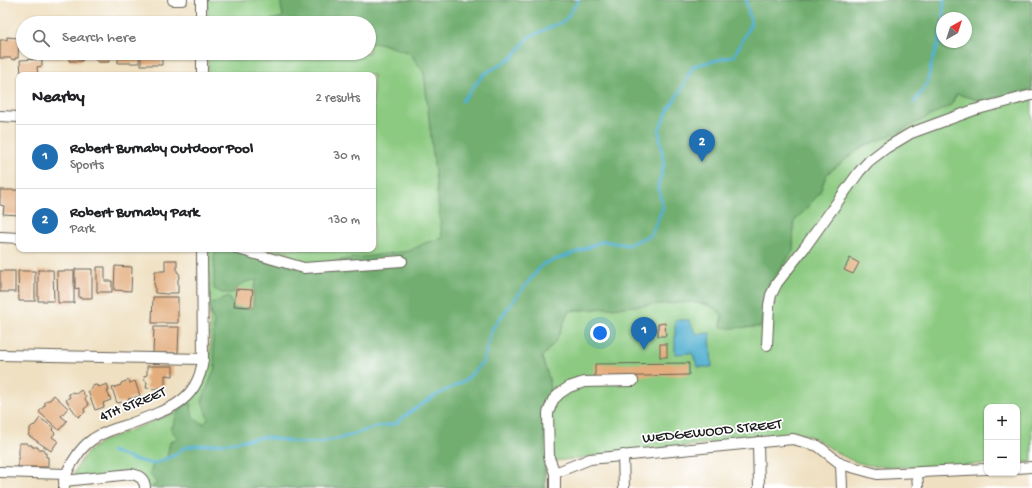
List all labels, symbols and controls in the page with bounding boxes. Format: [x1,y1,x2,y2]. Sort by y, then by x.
north arrow [936,12,972,48]
search box [16,16,376,60]
icon: search [30,27,52,49]
text: Search here [62,29,136,47]
text: Nearby [32,88,85,108]
text: 2 results [315,91,360,106]
pin: 2 [689,129,715,162]
text: Robert Burnaby Outdoor Pool [70,140,253,158]
text: 1 [42,149,48,164]
text: 30 m [334,149,360,164]
text: Sports [70,158,104,173]
text: Robert Burnaby Park [70,204,199,222]
text: 2 [42,213,48,228]
text: 130 m [328,213,360,228]
text: Park [70,222,95,237]
pin: 1 [631,317,657,350]
your location [590,323,610,343]
street label: 4TH STREET [97,383,170,426]
map controls [984,404,1020,476]
button: + [984,404,1020,440]
street label: WEDGEWOOD STREET [641,416,784,448]
button: − [984,440,1020,476]

